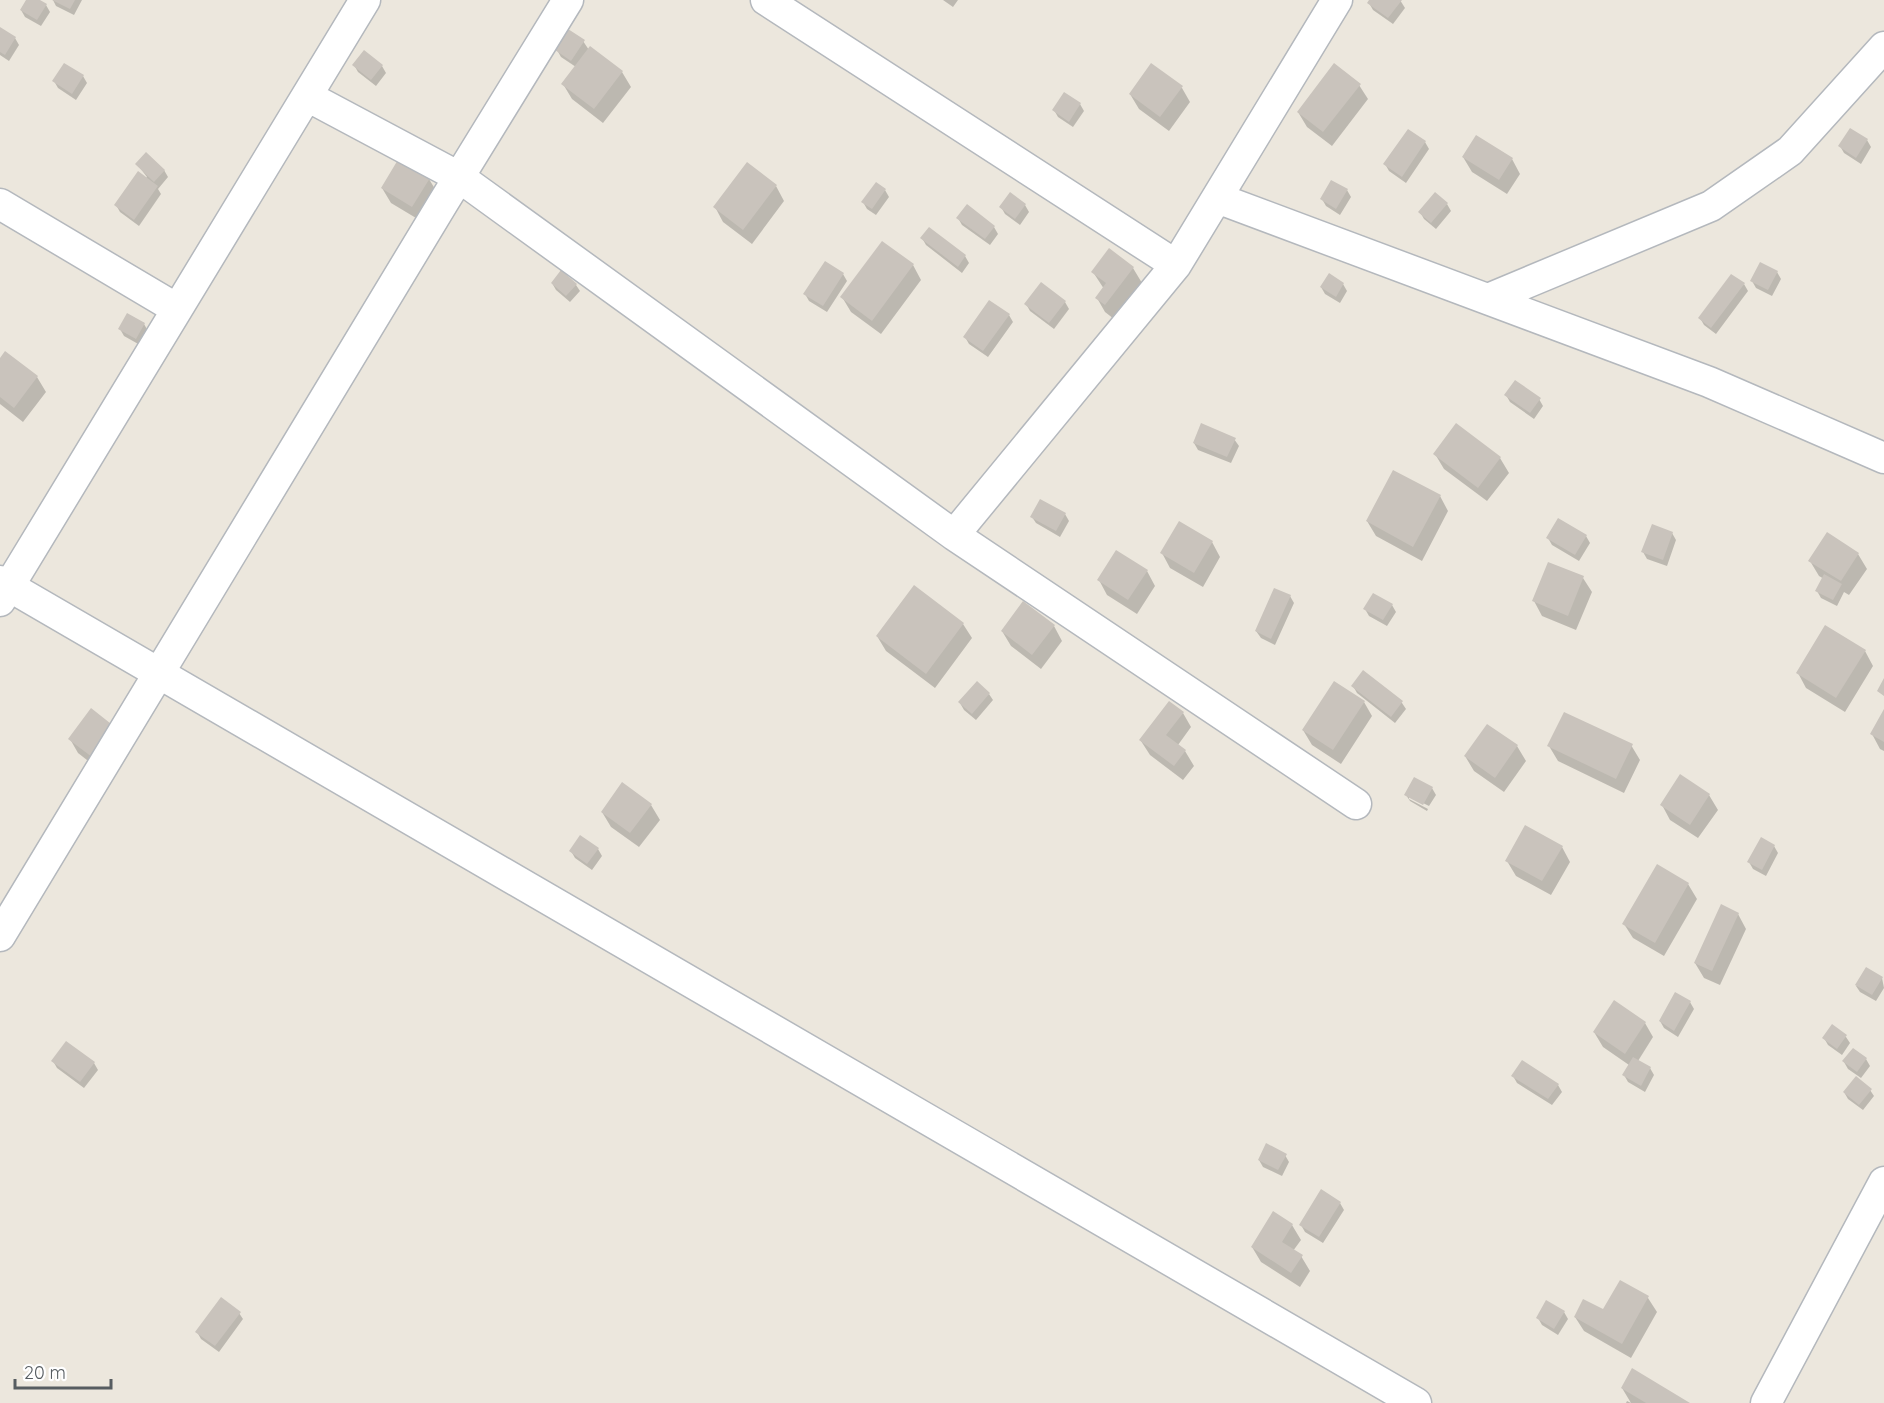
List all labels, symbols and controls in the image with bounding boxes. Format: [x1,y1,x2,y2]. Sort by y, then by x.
scale bar [15,1352,111,1390]
text: 20 m [24,1361,66,1384]

